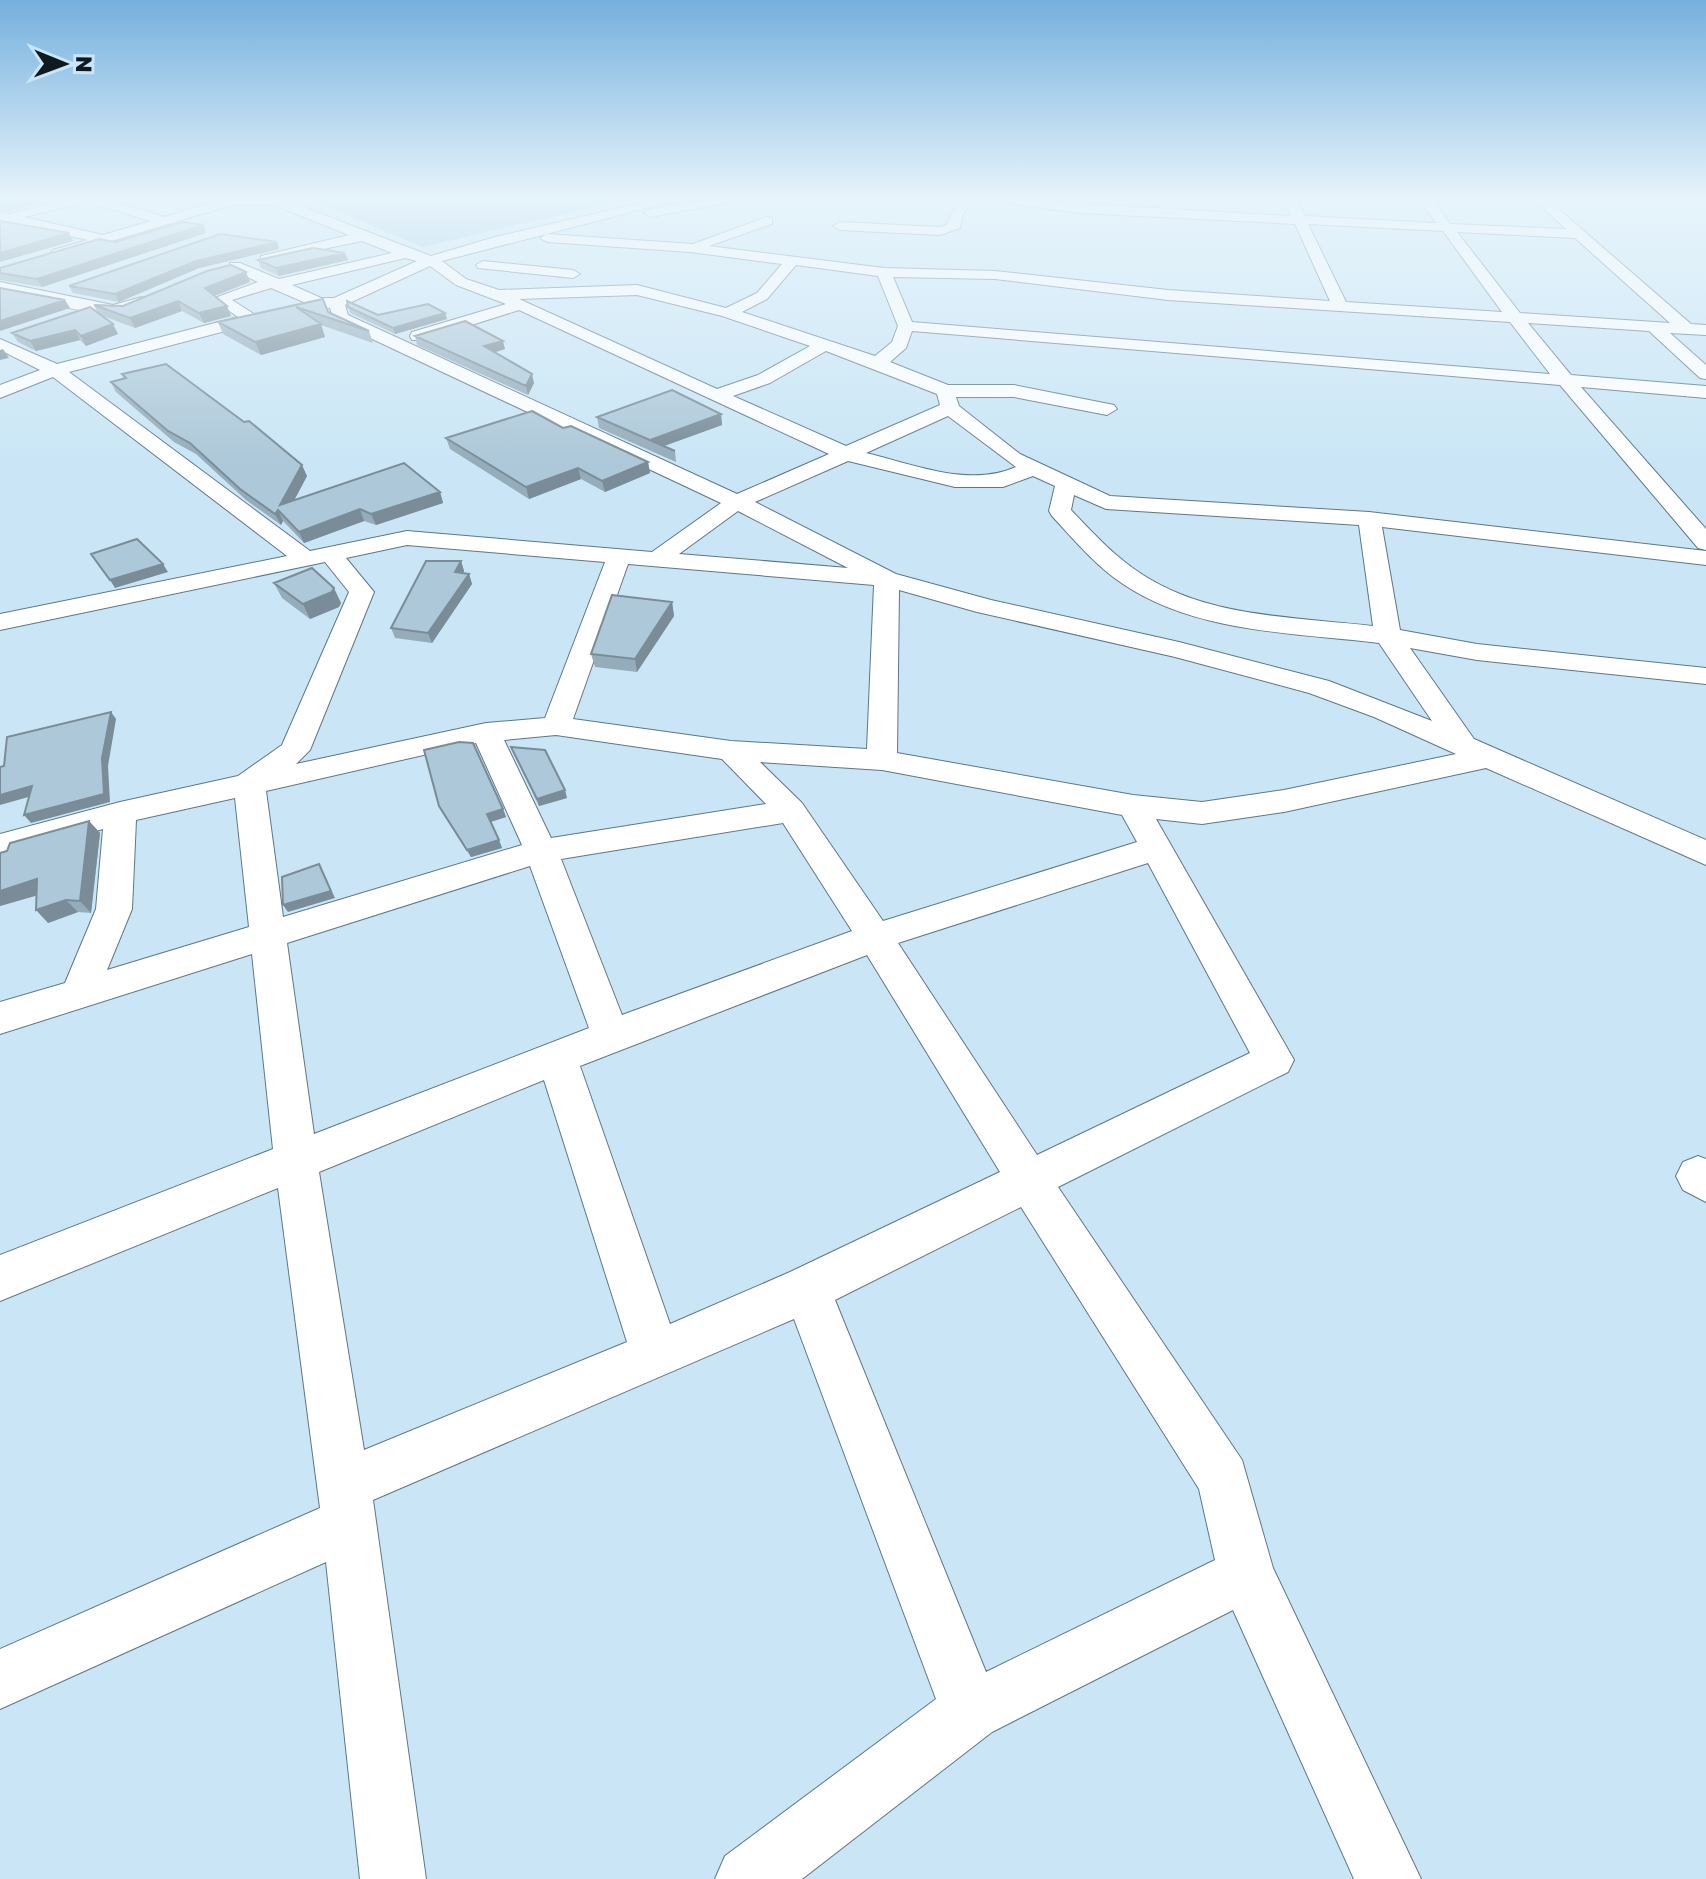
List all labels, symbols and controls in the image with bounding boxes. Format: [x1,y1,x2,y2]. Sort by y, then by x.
north arrow [24,24,104,104]
text: N [71,56,98,73]

